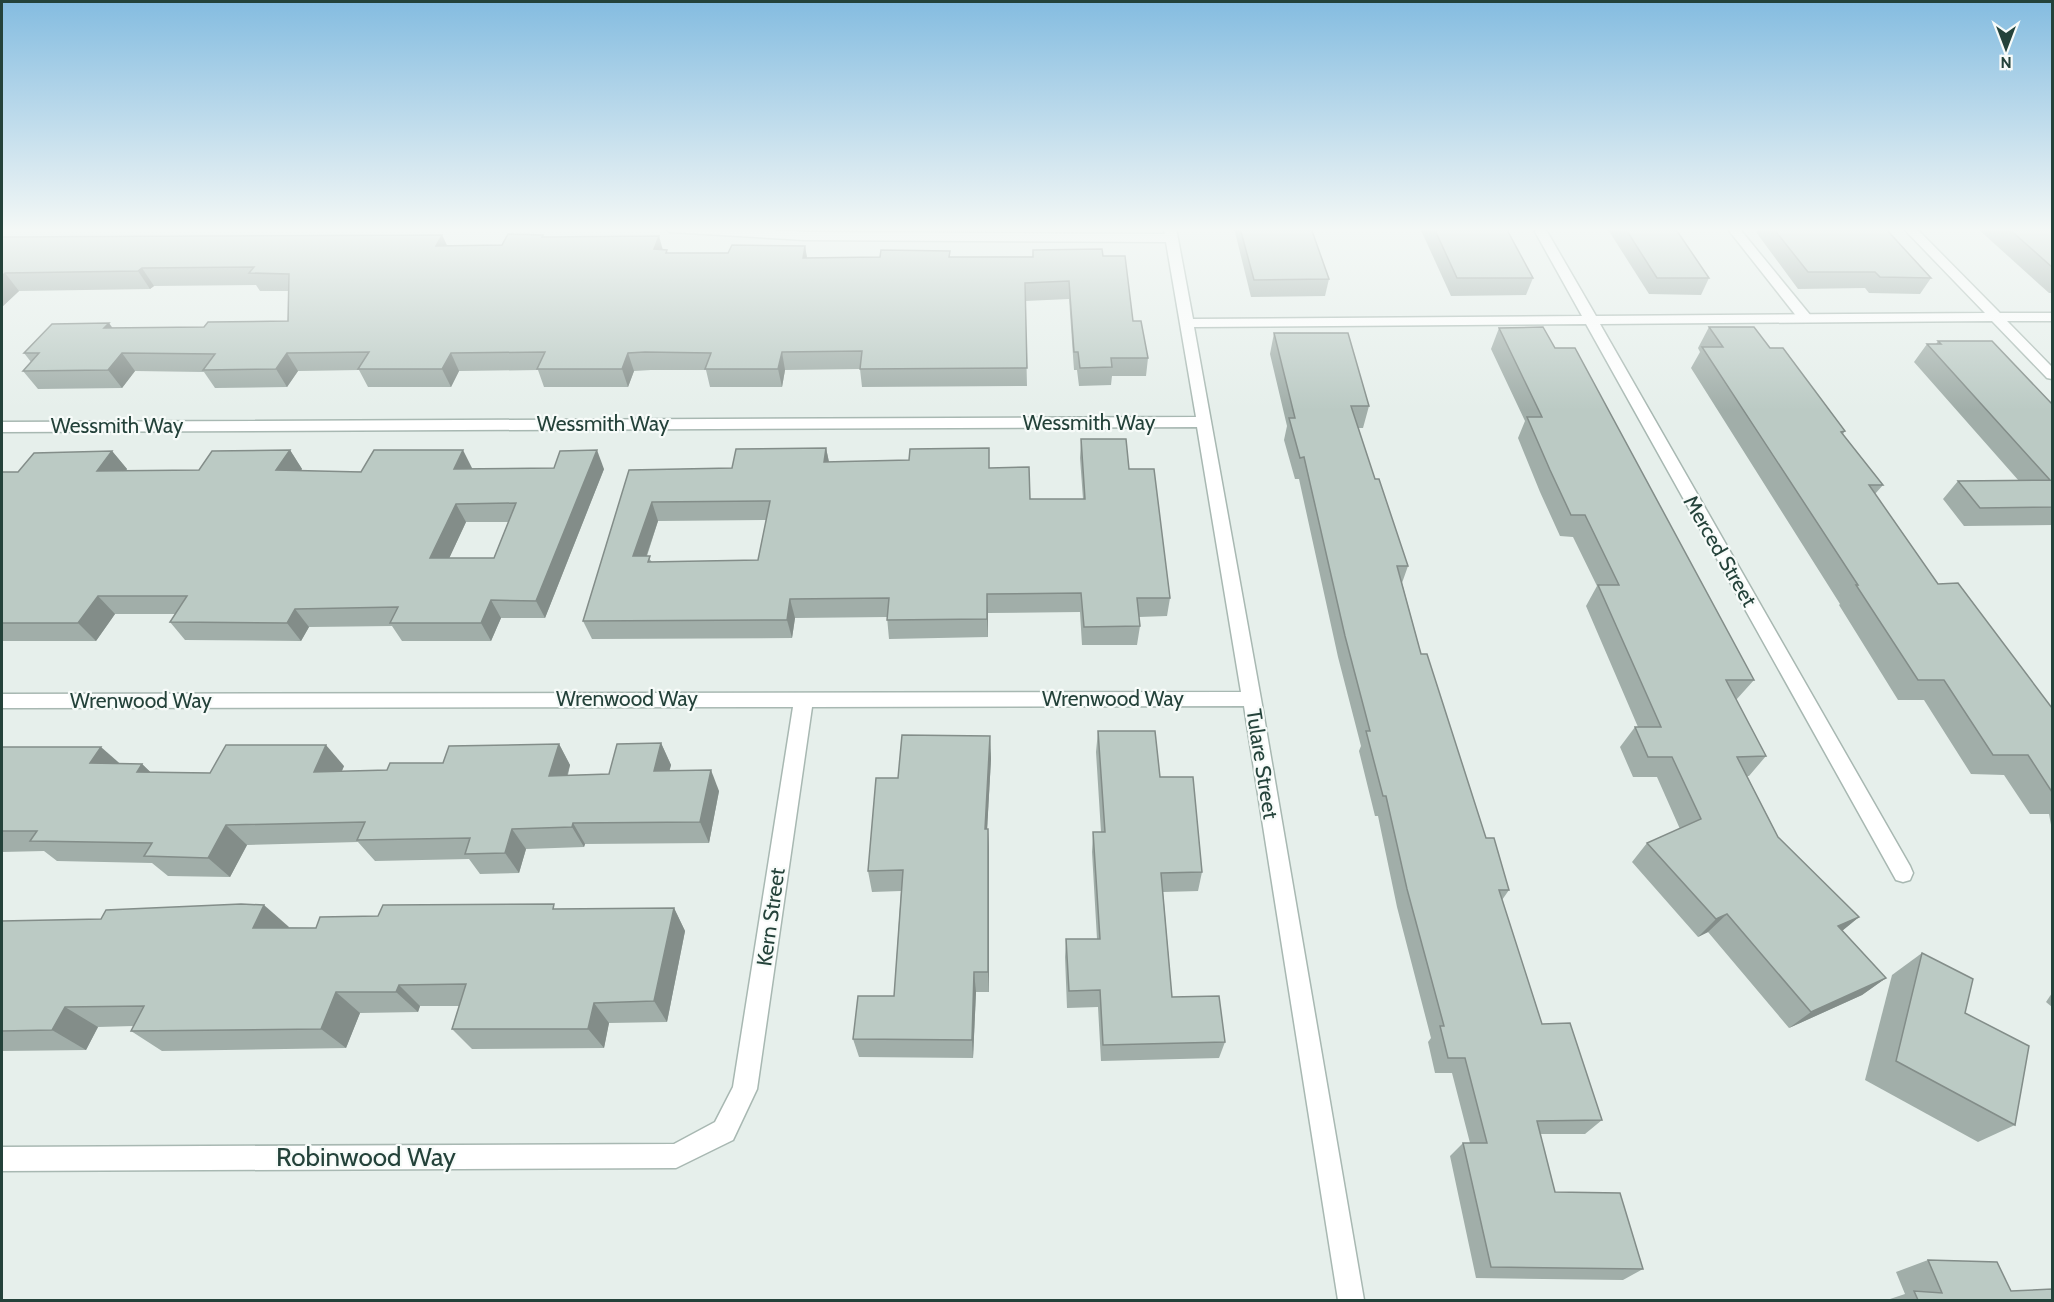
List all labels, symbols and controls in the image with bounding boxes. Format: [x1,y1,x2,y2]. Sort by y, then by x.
north arrow [1976,18,2036,78]
text: N [2000,53,2012,72]
street label: Wessmith Way [1023,410,1156,435]
street label: Wessmith Way [537,411,670,436]
street label: Wessmith Way [51,413,184,438]
street label: Merced Street [1679,491,1762,611]
street label: Wrenwood Way [556,686,698,711]
street label: Wrenwood Way [1042,686,1184,711]
street label: Wrenwood Way [70,688,212,713]
street label: Tulare Street [1241,707,1284,821]
street label: Kern Street [751,866,790,968]
street label: Robinwood Way [276,1141,456,1173]

